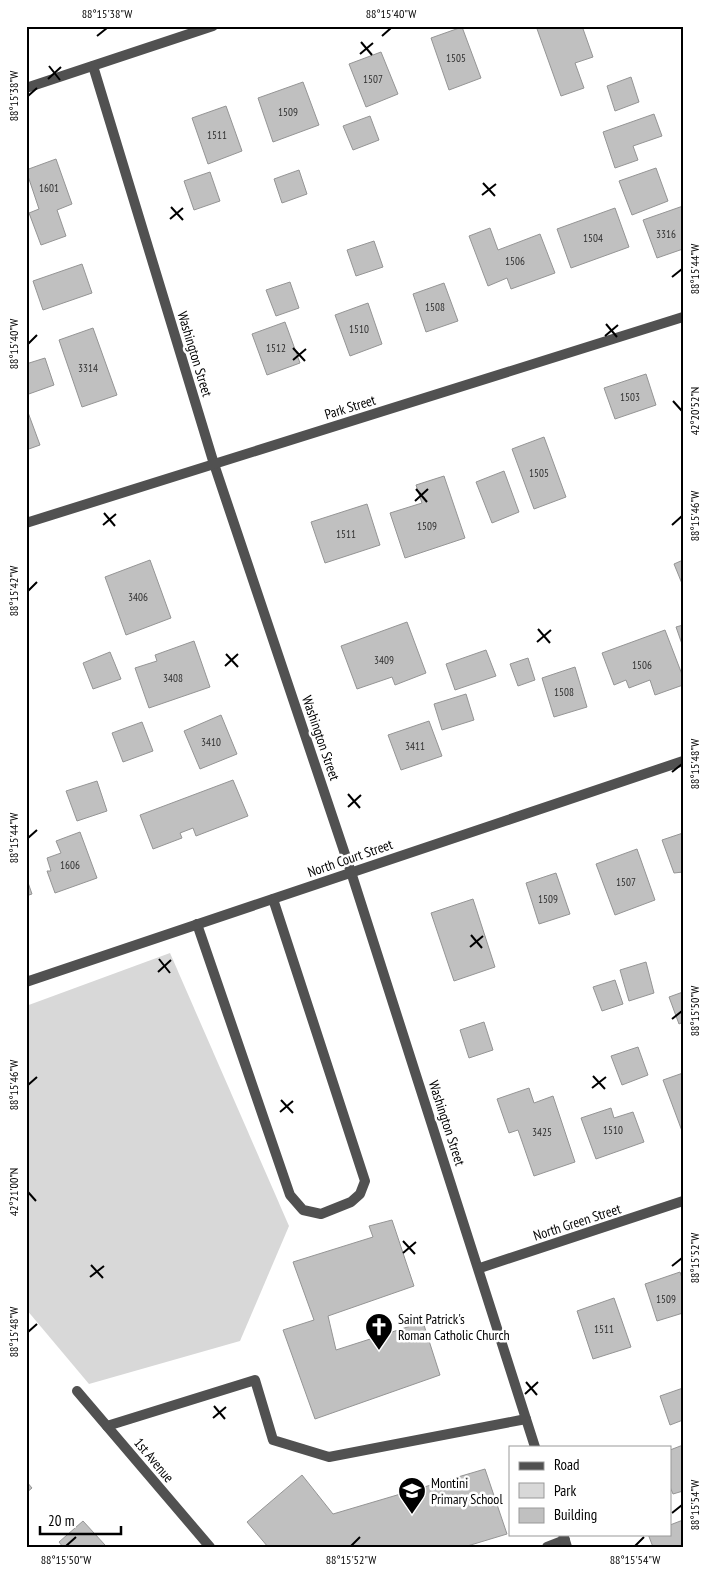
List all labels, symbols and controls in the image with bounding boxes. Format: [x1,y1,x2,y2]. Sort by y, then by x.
text: 88°15'38"W [82,6,132,21]
text: 88°15'40"W [366,6,416,21]
house number: 1505 [446,51,466,65]
text: 88°15'38"W [6,71,21,121]
house number: 1507 [363,72,383,86]
house number: 1509 [278,105,298,119]
house number: 1511 [207,128,227,142]
house number: 1601 [39,181,59,195]
house number: 3316 [656,227,676,241]
house number: 1504 [583,231,603,245]
text: 88°15'44"W [687,244,702,294]
house number: 1506 [505,254,525,268]
house number: 1508 [425,300,445,314]
street label: Washington Street [173,309,217,399]
text: 88°15'40"W [6,319,21,369]
house number: 1510 [349,322,369,336]
house number: 1512 [266,341,286,355]
house number: 3314 [78,361,98,375]
text: 42°20'52"N [687,387,702,435]
house number: 1503 [620,390,640,404]
street label: Park Street [322,391,378,423]
house number: 1505 [529,466,549,480]
text: 88°15'46"W [687,491,702,541]
house number: 1509 [417,519,437,533]
house number: 1511 [336,527,356,541]
text: 88°15'42"W [6,566,21,616]
house number: 3406 [128,590,148,604]
house number: 3409 [374,653,394,667]
house number: 1506 [632,658,652,672]
house number: 3408 [163,671,183,685]
house number: 1508 [554,685,574,699]
street label: Washington Street [298,693,344,783]
house number: 3410 [201,735,221,749]
house number: 3411 [405,739,425,753]
text: 88°15'48"W [687,739,702,789]
text: 88°15'44"W [6,813,21,863]
street label: North Court Street [305,835,395,881]
house number: 1606 [60,858,80,872]
house number: 1507 [616,875,636,889]
house number: 1509 [538,892,558,906]
text: 88°15'50"W [687,986,702,1036]
text: 88°15'46"W [6,1060,21,1110]
street label: Washington Street [425,1078,469,1168]
house number: 1510 [603,1123,623,1137]
house number: 3425 [532,1125,552,1139]
text: 42°21'00"N [6,1168,21,1216]
street label: North Green Street [531,1199,623,1245]
text: 88°15'52"W [687,1233,702,1283]
house number: 1509 [656,1292,676,1306]
text: 88°15'48"W [6,1307,21,1357]
place label: Saint Patrick's Roman Catholic Church [398,1310,510,1344]
church icon: Saint Patrick's Roman Catholic Church [364,1312,394,1351]
house number: 1511 [594,1322,614,1336]
street label: 1st Avenue [130,1434,178,1486]
legend [509,1446,672,1536]
text: Road [554,1455,580,1474]
place label: Montini Primary School [431,1474,503,1508]
school or university icon: Montini Primary School [397,1476,427,1515]
text: 88°15'54"W [687,1480,702,1530]
text: Park [554,1481,576,1500]
scale bar [40,1503,121,1535]
text: Building [554,1505,597,1524]
text: 20 m [48,1511,74,1530]
text: 88°15'50"W [41,1552,91,1567]
text: 88°15'52"W [326,1552,376,1567]
text: 88°15'54"W [610,1552,660,1567]

